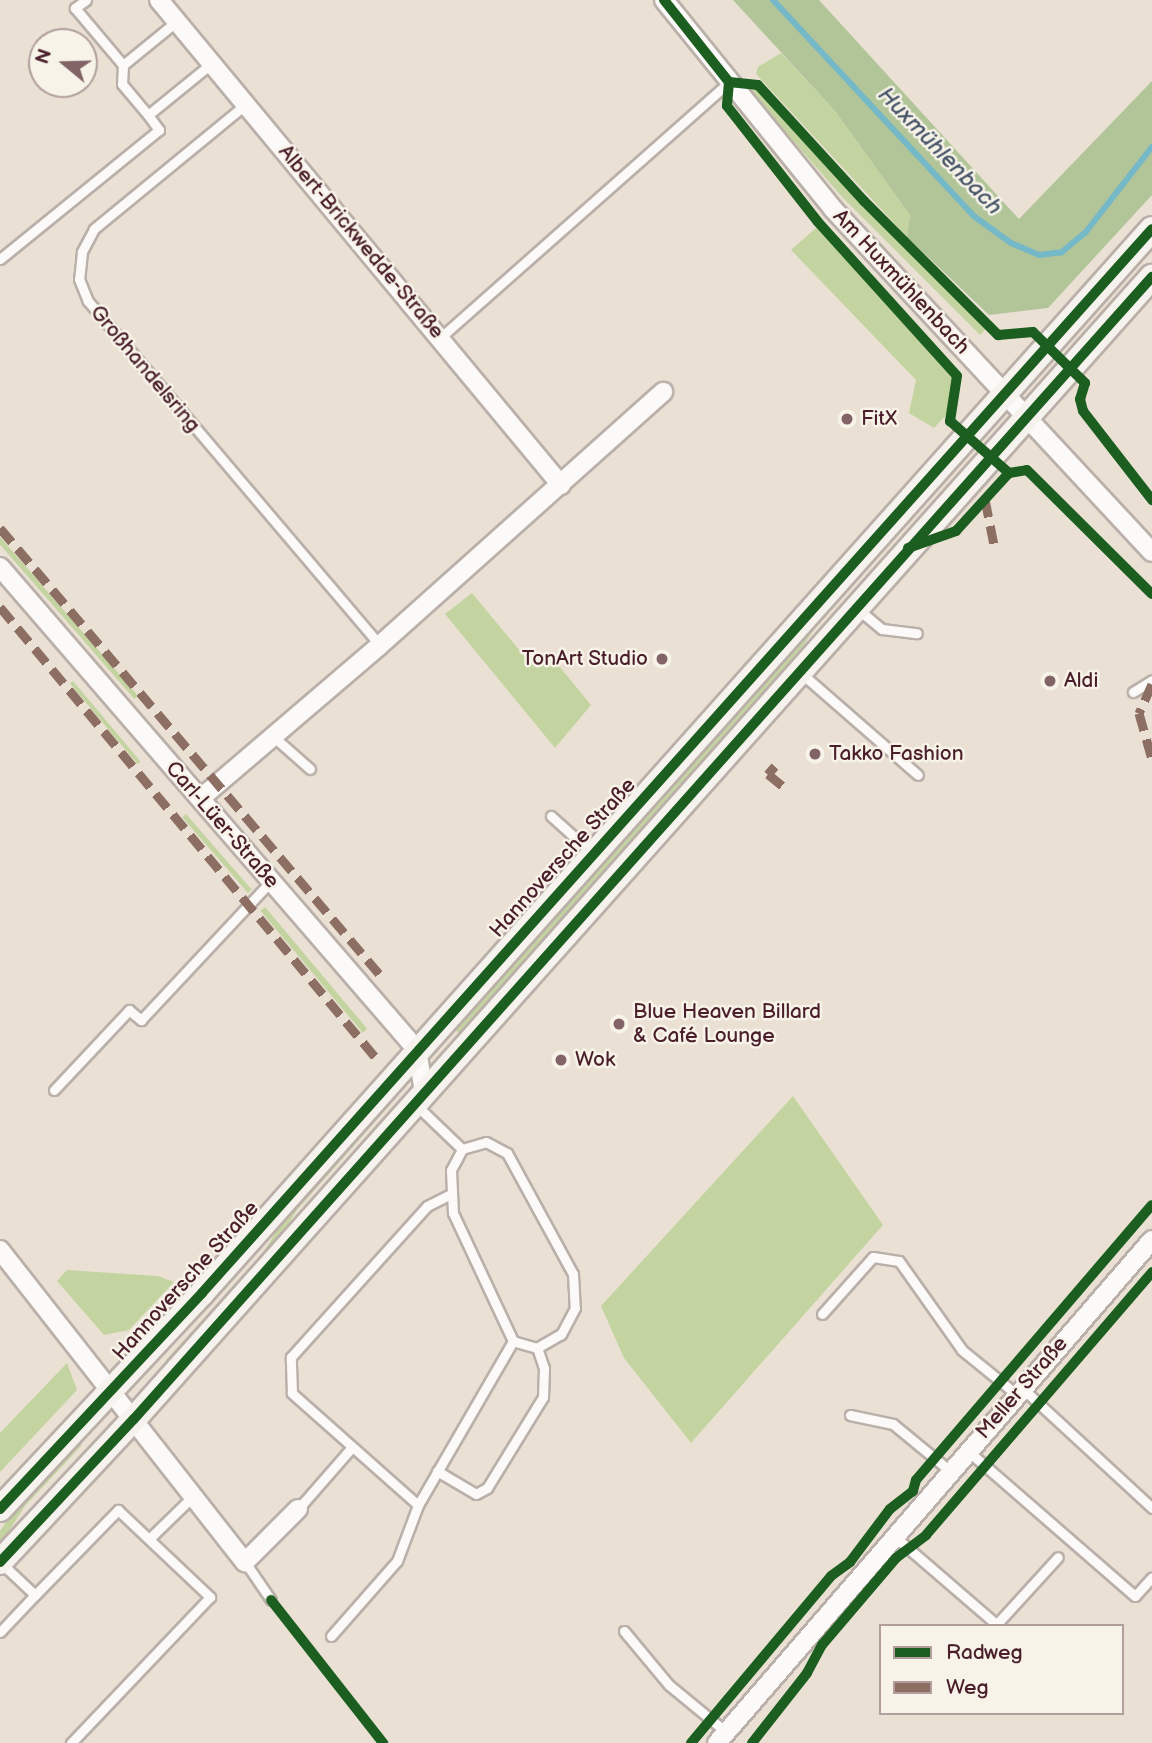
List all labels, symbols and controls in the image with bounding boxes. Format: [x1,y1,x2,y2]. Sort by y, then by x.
north arrow [28,28,98,98]
text: N [31,46,58,67]
water label: Huxmühlenbach [872,81,1008,221]
street label: Albert-Brickwedde-Straße [273,140,449,344]
street label: Am Huxmühlenbach [827,204,975,360]
street label: Großhandelsring [85,300,205,438]
place label: FitX [861,406,897,432]
marker: FitX [839,411,855,427]
place label: TonArt Studio [521,646,648,672]
marker: TonArt Studio [654,651,670,667]
place label: Aldi [1064,668,1098,694]
marker: Aldi [1042,673,1058,689]
place label: Takko Fashion [829,741,964,767]
marker: Takko Fashion [807,746,823,762]
street label: Carl-Lüer-Straße [160,756,284,894]
street label: Hannoversche Straße [485,773,641,943]
place label: Blue Heaven Billard & Café Lounge [633,999,821,1049]
marker: Blue Heaven Billard & Café Lounge [611,1016,627,1032]
place label: Wok [575,1047,615,1073]
marker: Wok [553,1052,569,1068]
street label: Hannoversche Straße [108,1196,264,1366]
street label: Meller Straße [971,1331,1073,1445]
legend [879,1624,1124,1715]
text: Radweg [946,1640,1023,1665]
text: Weg [946,1675,989,1700]

